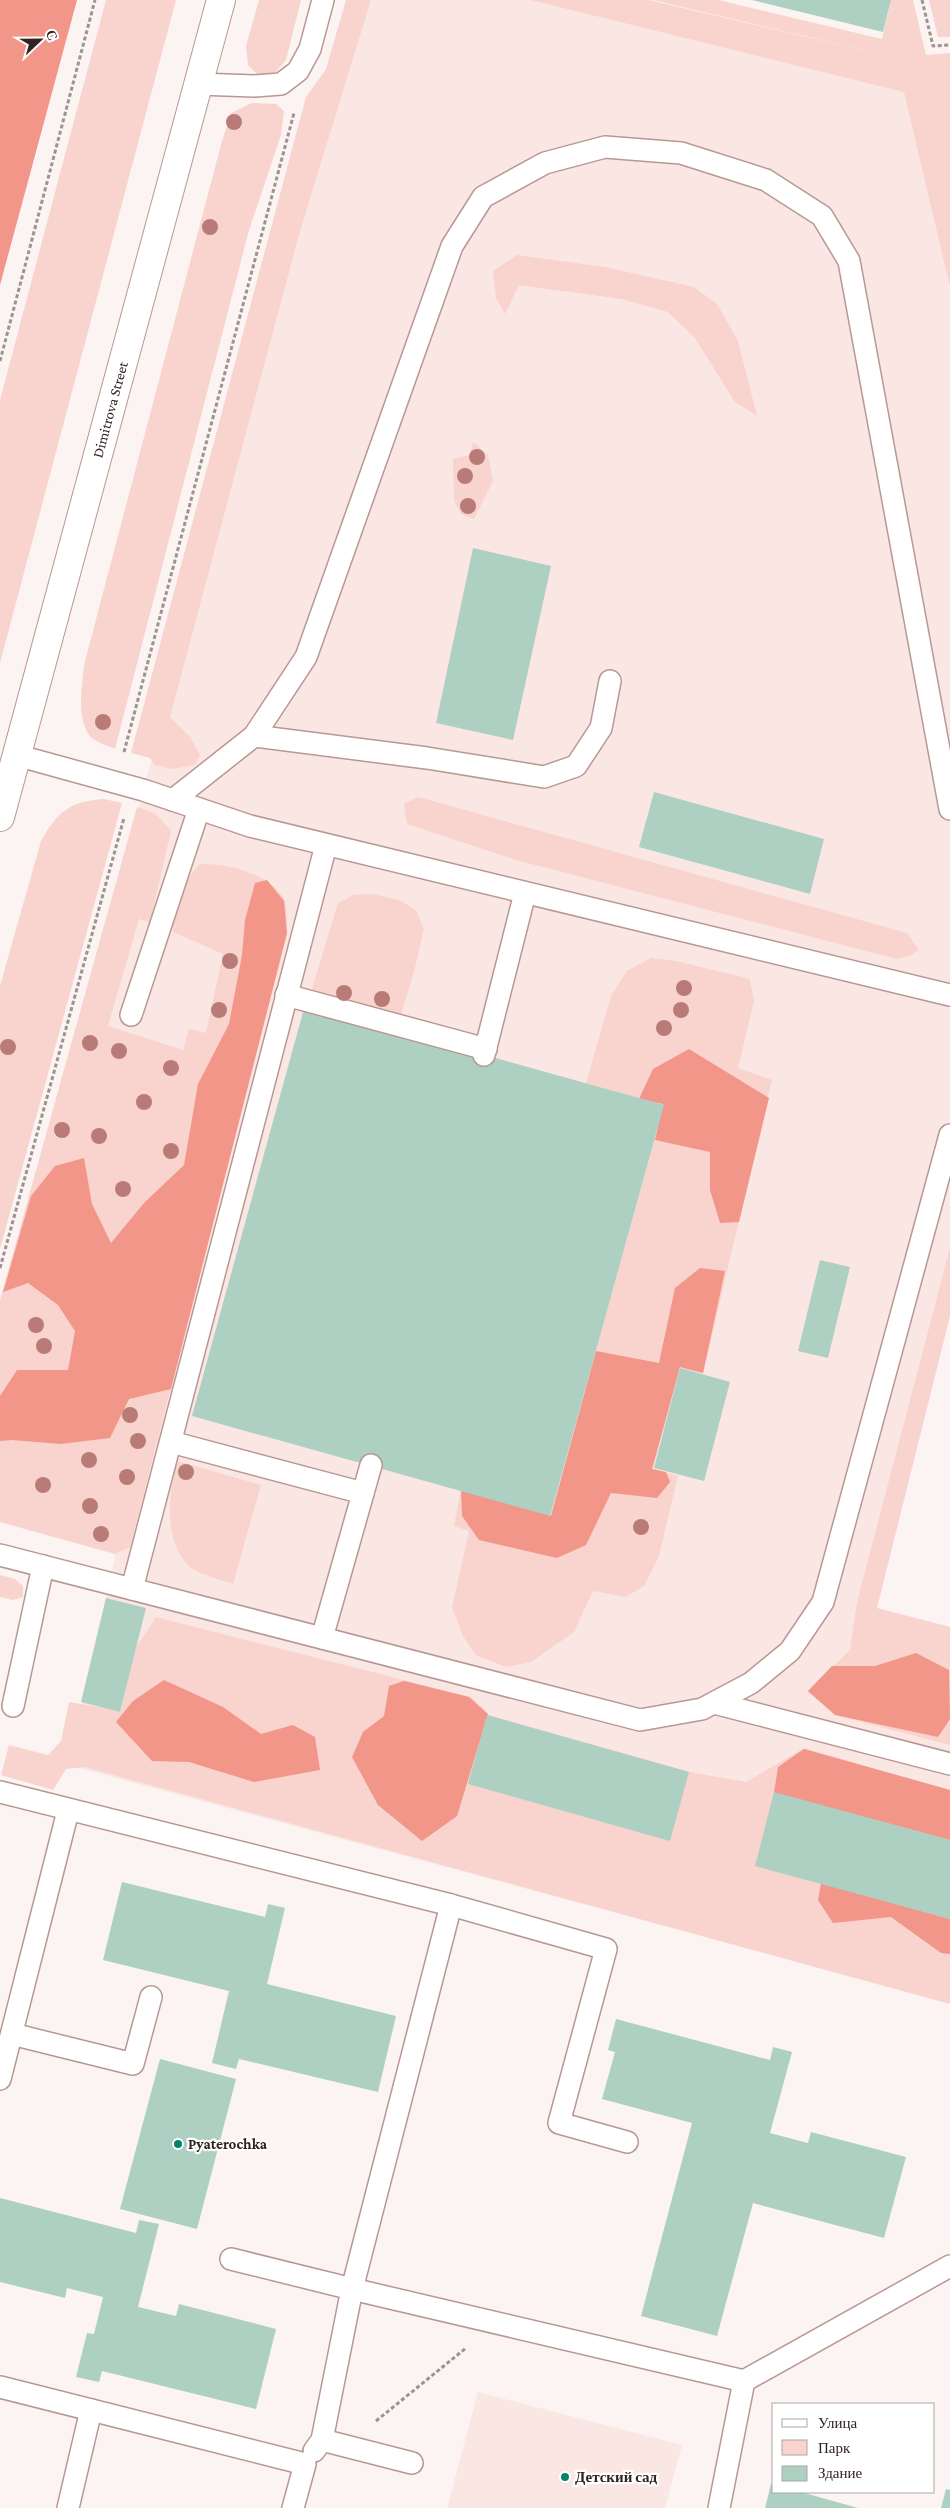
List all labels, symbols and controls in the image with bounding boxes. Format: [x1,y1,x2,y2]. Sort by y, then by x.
north arrow [15,15,65,65]
text: С [43,27,61,43]
street label: Dimitrova Street [90,359,131,460]
place label: Pyaterochka [188,2136,268,2152]
marker: Pyaterochka [172,2138,184,2150]
legend [772,2403,935,2493]
text: Улица [818,2415,857,2431]
text: Парк [818,2440,851,2456]
text: Здание [818,2465,862,2481]
place label: Детский сад [575,2469,658,2485]
marker: Детский сад [559,2471,571,2483]

